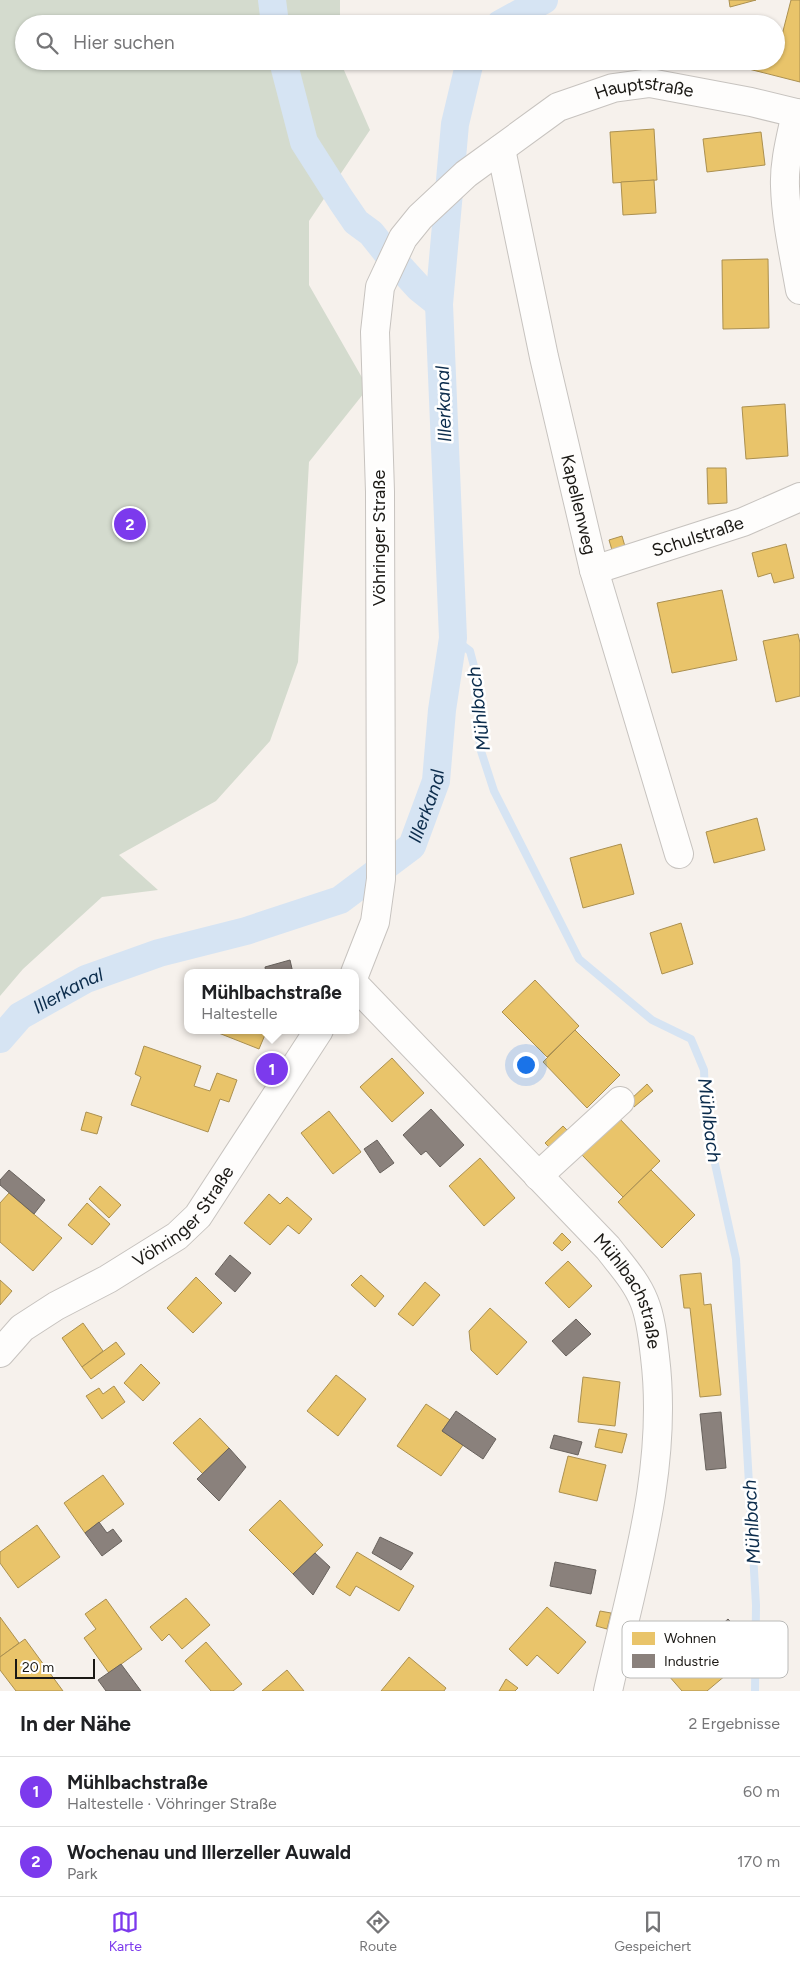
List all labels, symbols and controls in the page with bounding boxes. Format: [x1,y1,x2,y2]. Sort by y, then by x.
search box [15,15,785,70]
icon: search [33,29,61,57]
text: Hier suchen [73,31,174,54]
street label: Hauptstraße [591,72,696,105]
water label: Illerkanal [431,365,456,443]
street label: Kapellenweg [556,452,601,557]
street label: Vöhringer Straße [368,470,390,606]
pin: 2 [114,505,146,543]
street label: Schulstraße [649,511,747,562]
water label: Mühlbach [462,665,495,752]
water label: Illerkanal [403,768,449,846]
water label: Illerkanal [29,963,107,1019]
popup [184,969,359,1034]
text: Mühlbachstraße [201,981,342,1004]
text: Haltestelle [201,1004,278,1023]
pin: 1 [256,1050,288,1088]
your location [513,1052,539,1078]
water label: Mühlbach [693,1077,726,1164]
street label: Vöhringer Straße [129,1162,239,1272]
street label: Mühlbachstraße [589,1229,665,1350]
water label: Mühlbach [738,1479,765,1565]
legend [622,1621,788,1678]
text: Wohnen [664,1630,716,1647]
text: Industrie [664,1653,719,1670]
scale bar [15,1656,95,1679]
text: 20 m [22,1659,54,1676]
text: In der Nähe [20,1711,131,1736]
text: 2 Ergebnisse [688,1714,780,1733]
text: Mühlbachstraße [67,1771,208,1794]
text: 1 [33,1782,39,1801]
text: 60 m [743,1782,780,1801]
text: Haltestelle · Vöhringer Straße [67,1794,277,1813]
text: Wochenau und Illerzeller Auwald [67,1841,351,1864]
text: 2 [31,1852,41,1871]
text: 170 m [737,1852,780,1871]
text: Park [67,1864,97,1883]
tab: Karte [109,1908,142,1955]
tab: Route [359,1908,397,1955]
tab: Gespeichert [614,1908,691,1955]

